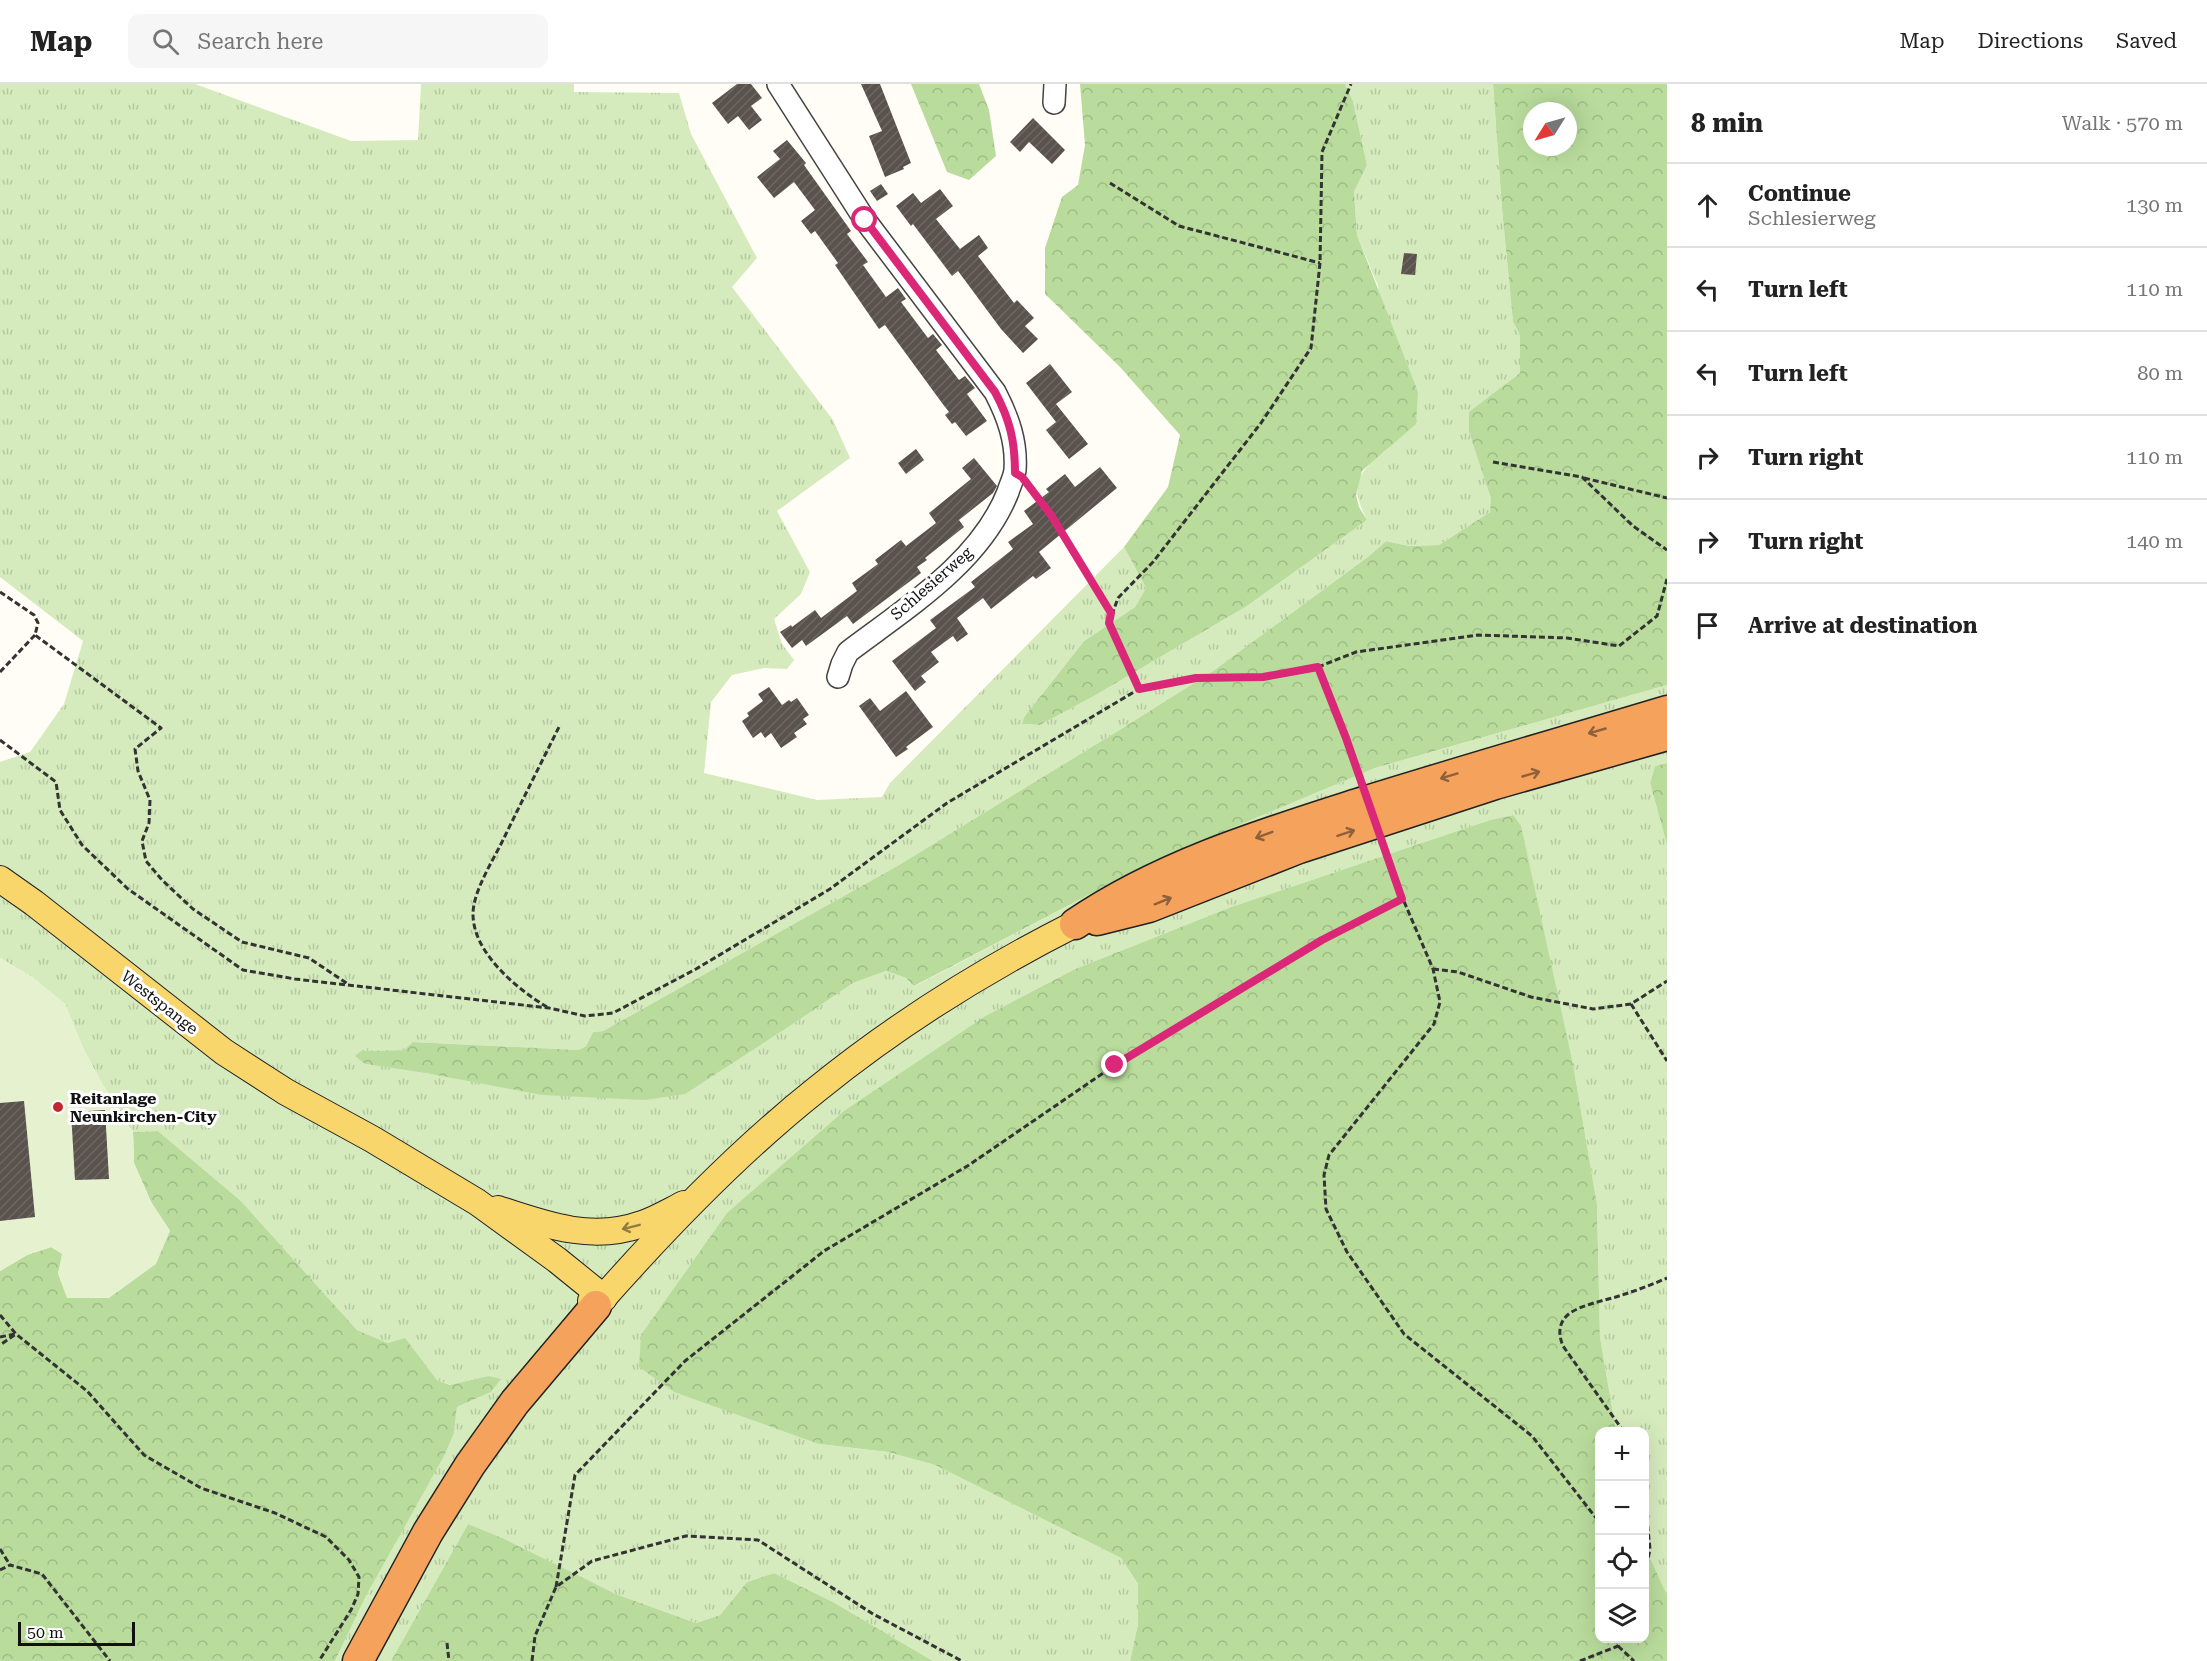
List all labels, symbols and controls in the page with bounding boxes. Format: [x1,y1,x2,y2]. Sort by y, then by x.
search box [128,14,548,68]
text: Map [30,25,92,58]
icon: search [149,25,182,58]
text: Search here [197,29,323,54]
text: Map [1900,29,1944,53]
text: Directions [1977,29,2083,53]
text: Saved [2116,29,2177,53]
north arrow [1523,102,1577,156]
text: 8 min [1691,108,1763,138]
text: Walk · 570 m [2062,111,2183,135]
text: Continue [1748,181,1851,206]
icon: ahead [1691,189,1724,222]
text: 130 m [2126,193,2183,217]
route start [851,206,877,232]
text: Schlesierweg [1748,206,1876,230]
icon: left [1691,273,1724,306]
text: Turn left [1748,277,1848,302]
text: 110 m [2126,277,2183,301]
icon: left [1691,357,1724,390]
text: Turn left [1748,361,1848,386]
text: 80 m [2137,361,2183,385]
icon: right [1691,441,1724,474]
text: Turn right [1748,445,1863,470]
text: 110 m [2126,445,2183,469]
icon: right [1691,525,1724,558]
text: Turn right [1748,529,1863,554]
text: 140 m [2126,529,2183,553]
street label: Schlesierweg [887,542,977,624]
icon: arrive [1691,609,1724,642]
text: Arrive at destination [1748,613,1977,638]
one-way arrow [1588,726,1607,737]
one-way arrow [1522,768,1541,779]
one-way arrow [1440,771,1459,782]
one-way arrow [1336,827,1355,838]
one-way arrow [1255,831,1274,842]
one-way arrow [1153,895,1172,906]
street label: Westspange [118,967,202,1038]
route end [1101,1051,1127,1077]
place label: Reitanlage Neunkirchen-City [70,1089,217,1126]
marker: Reitanlage Neunkirchen-City [51,1100,65,1114]
one-way arrow [622,1221,641,1233]
map controls [1595,1427,1649,1643]
button: + [1595,1427,1649,1481]
button: − [1595,1481,1649,1535]
button: locate [1595,1535,1649,1589]
button: layers [1595,1589,1649,1643]
scale bar [18,1619,135,1646]
text: 50 m [27,1623,64,1642]

